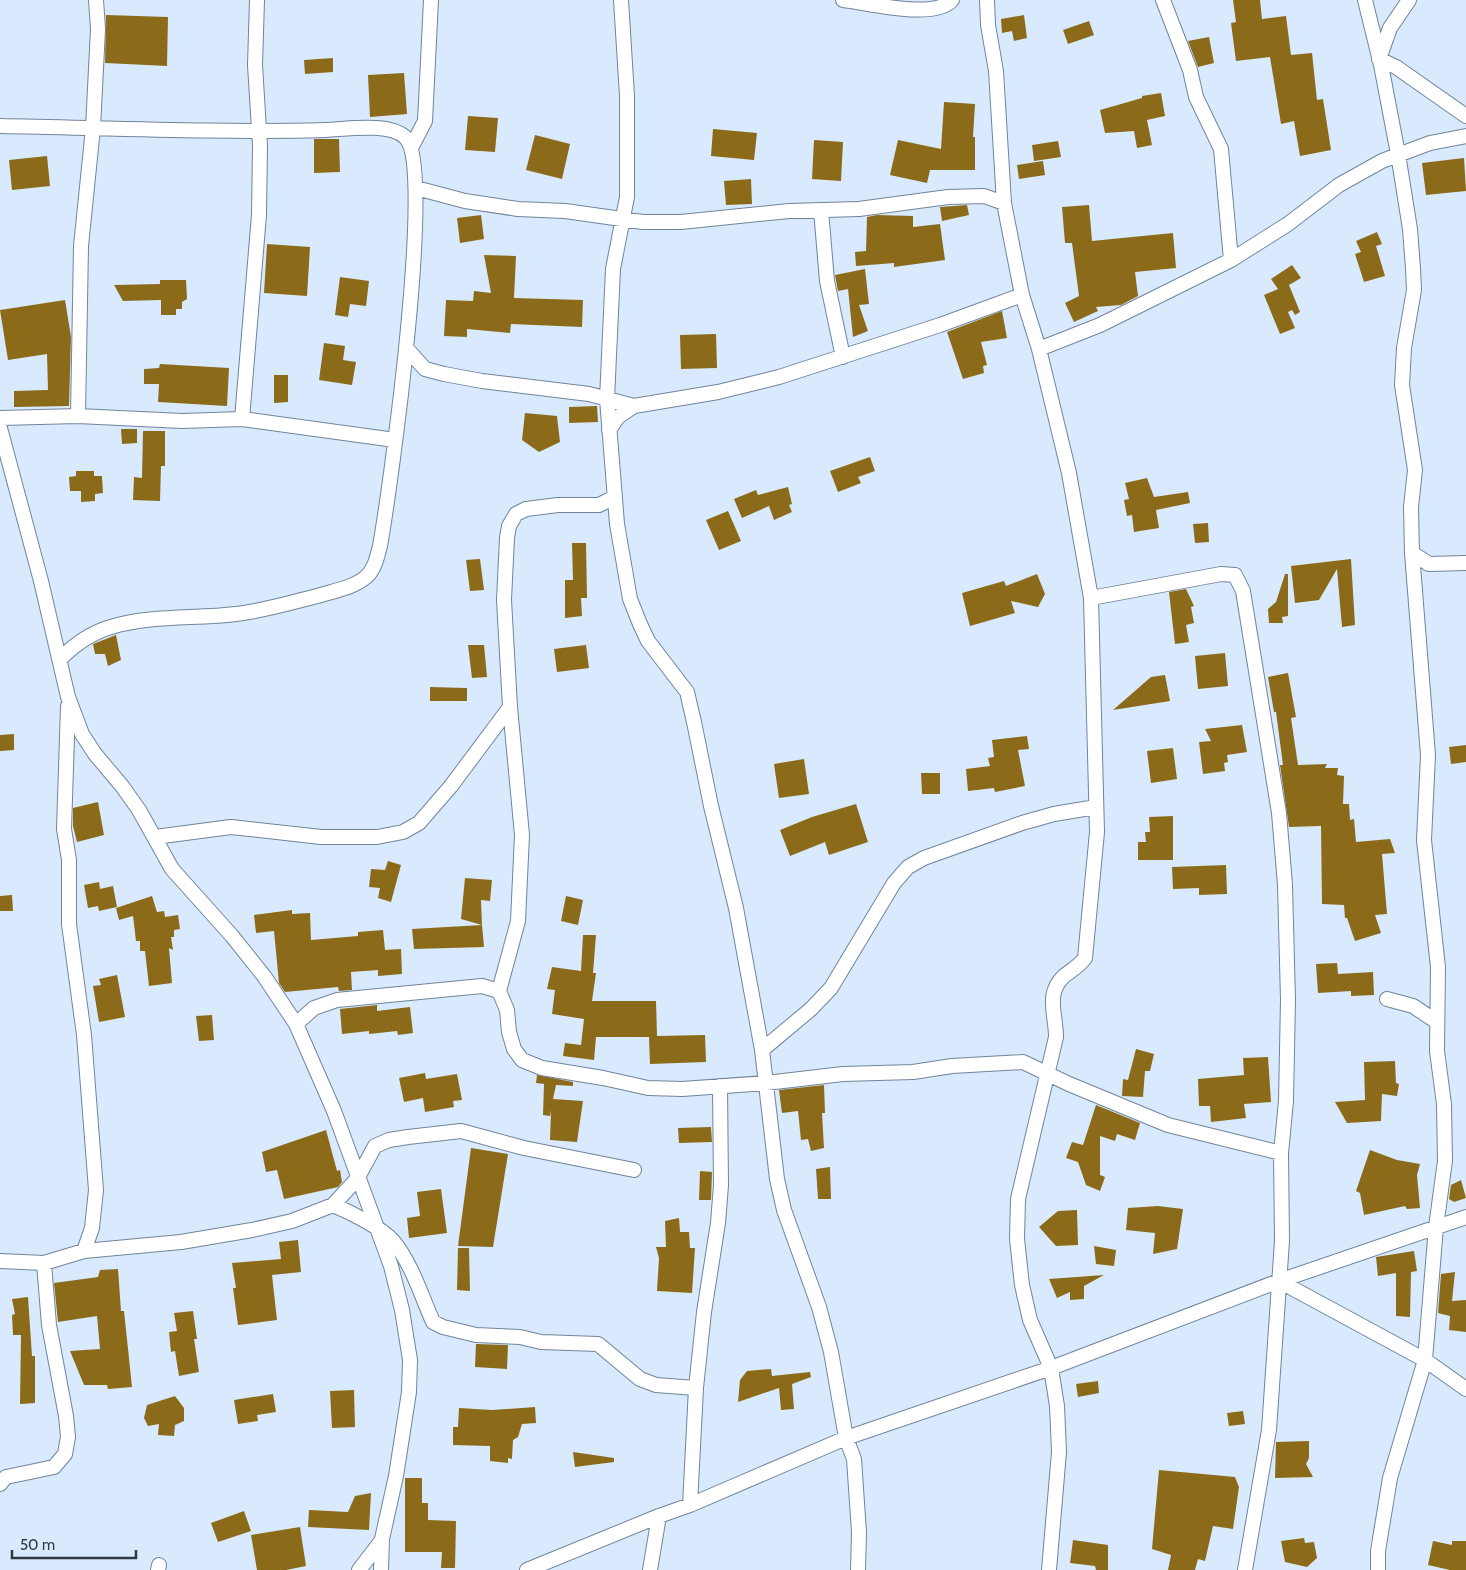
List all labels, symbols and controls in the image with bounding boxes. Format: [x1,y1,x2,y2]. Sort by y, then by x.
scale bar [12,1528,136,1560]
text: 50 m [20,1536,55,1554]

